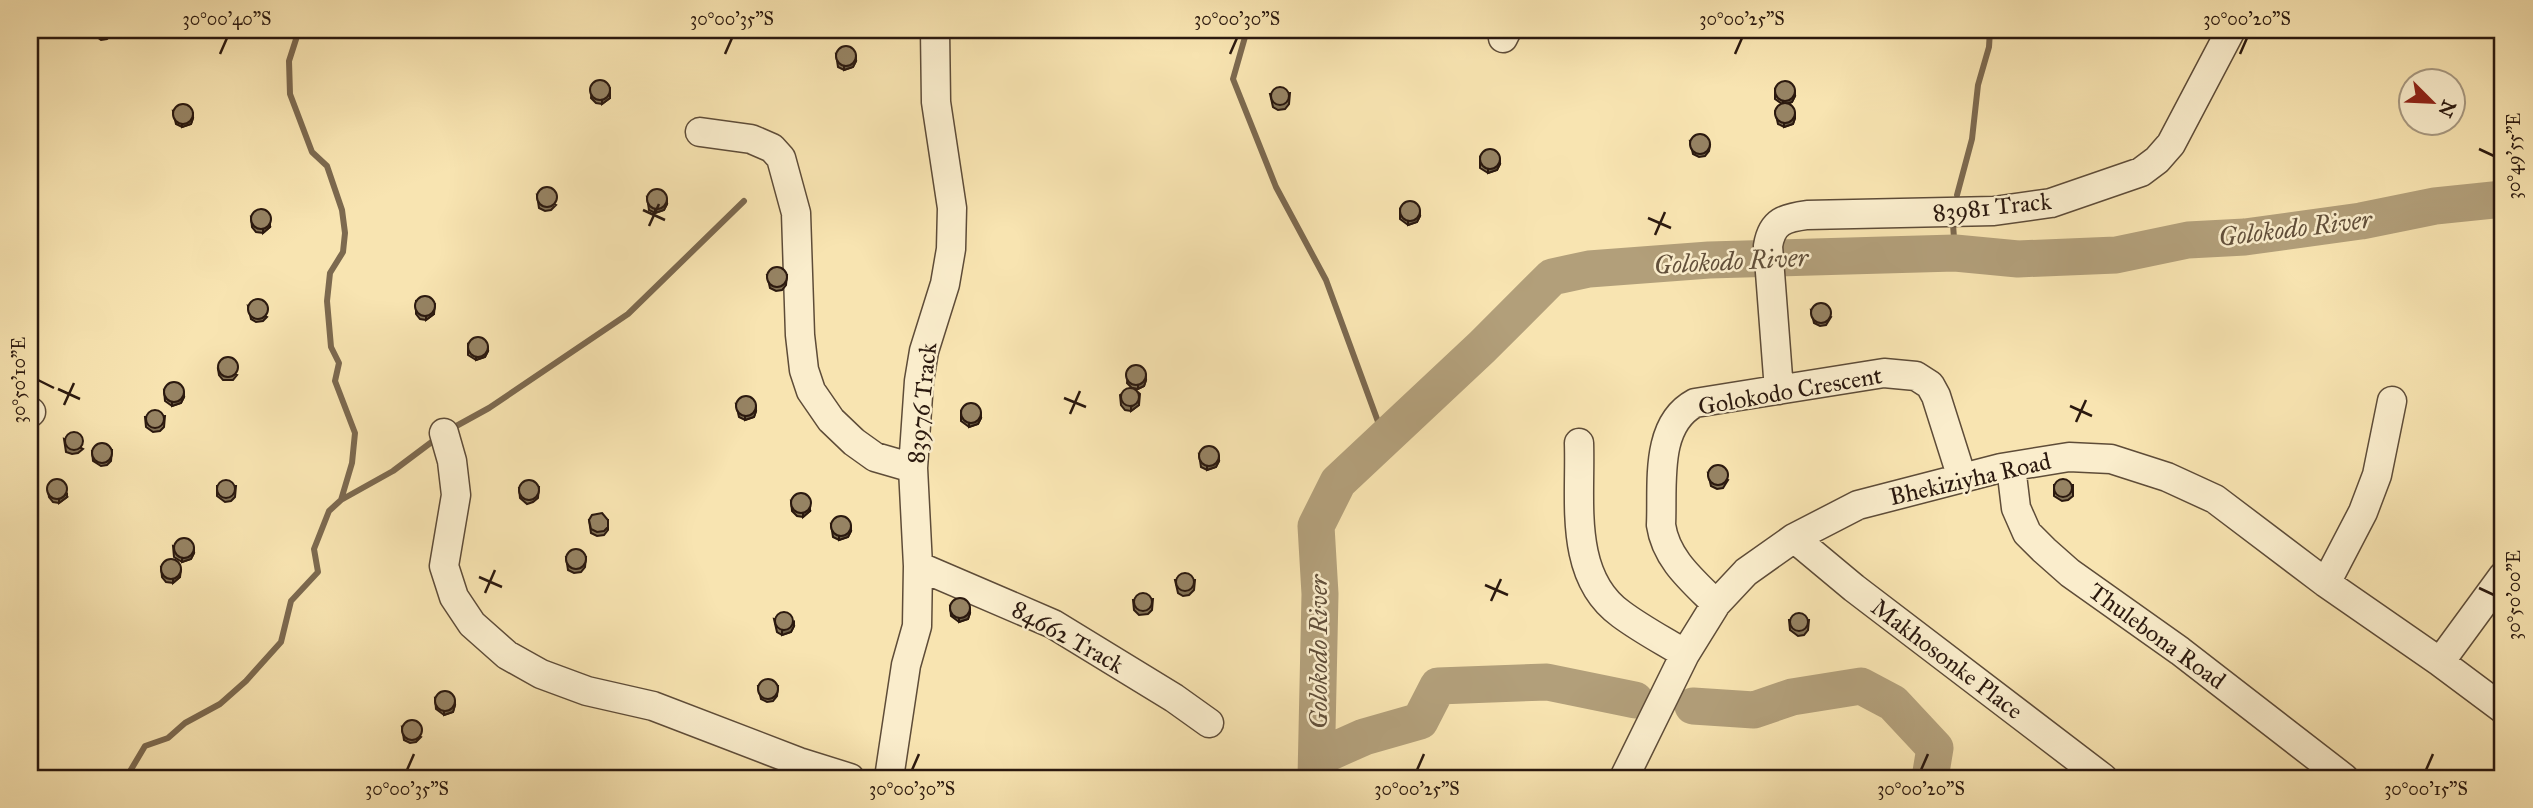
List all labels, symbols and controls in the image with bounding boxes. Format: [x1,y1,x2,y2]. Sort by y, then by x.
text: 30°00'40"S [183,8,271,30]
text: 30°00'35"S [690,8,774,30]
text: 30°00'30"S [1194,8,1280,30]
text: 30°00'25"S [1699,8,1785,30]
text: 30°00'20"S [2203,8,2291,30]
north arrow [2396,66,2466,136]
text: N [2433,97,2461,121]
text: 30°49'55"E [2503,113,2525,199]
street label: 83981 Track [1931,186,2054,228]
water label: Golokodo River [2216,203,2375,253]
water label: Golokodo River [1653,241,1810,281]
text: 30°50'10"E [8,337,30,423]
street label: 83976 Track [901,340,943,465]
street label: Golokodo Crescent [1696,360,1885,422]
street label: Bhekiziyha Road [1886,446,2054,512]
text: 30°50'00"E [2503,550,2525,640]
water label: Golokodo River [1302,574,1334,729]
street label: Thulebona Road [2083,576,2231,696]
street label: Makhosonke Place [1865,592,2029,726]
street label: 84662 Track [1006,594,1130,681]
text: 30°00'35"S [365,778,449,800]
text: 30°00'30"S [869,778,955,800]
text: 30°00'25"S [1374,778,1460,800]
text: 30°00'20"S [1877,778,1965,800]
text: 30°00'15"S [2384,778,2468,800]

